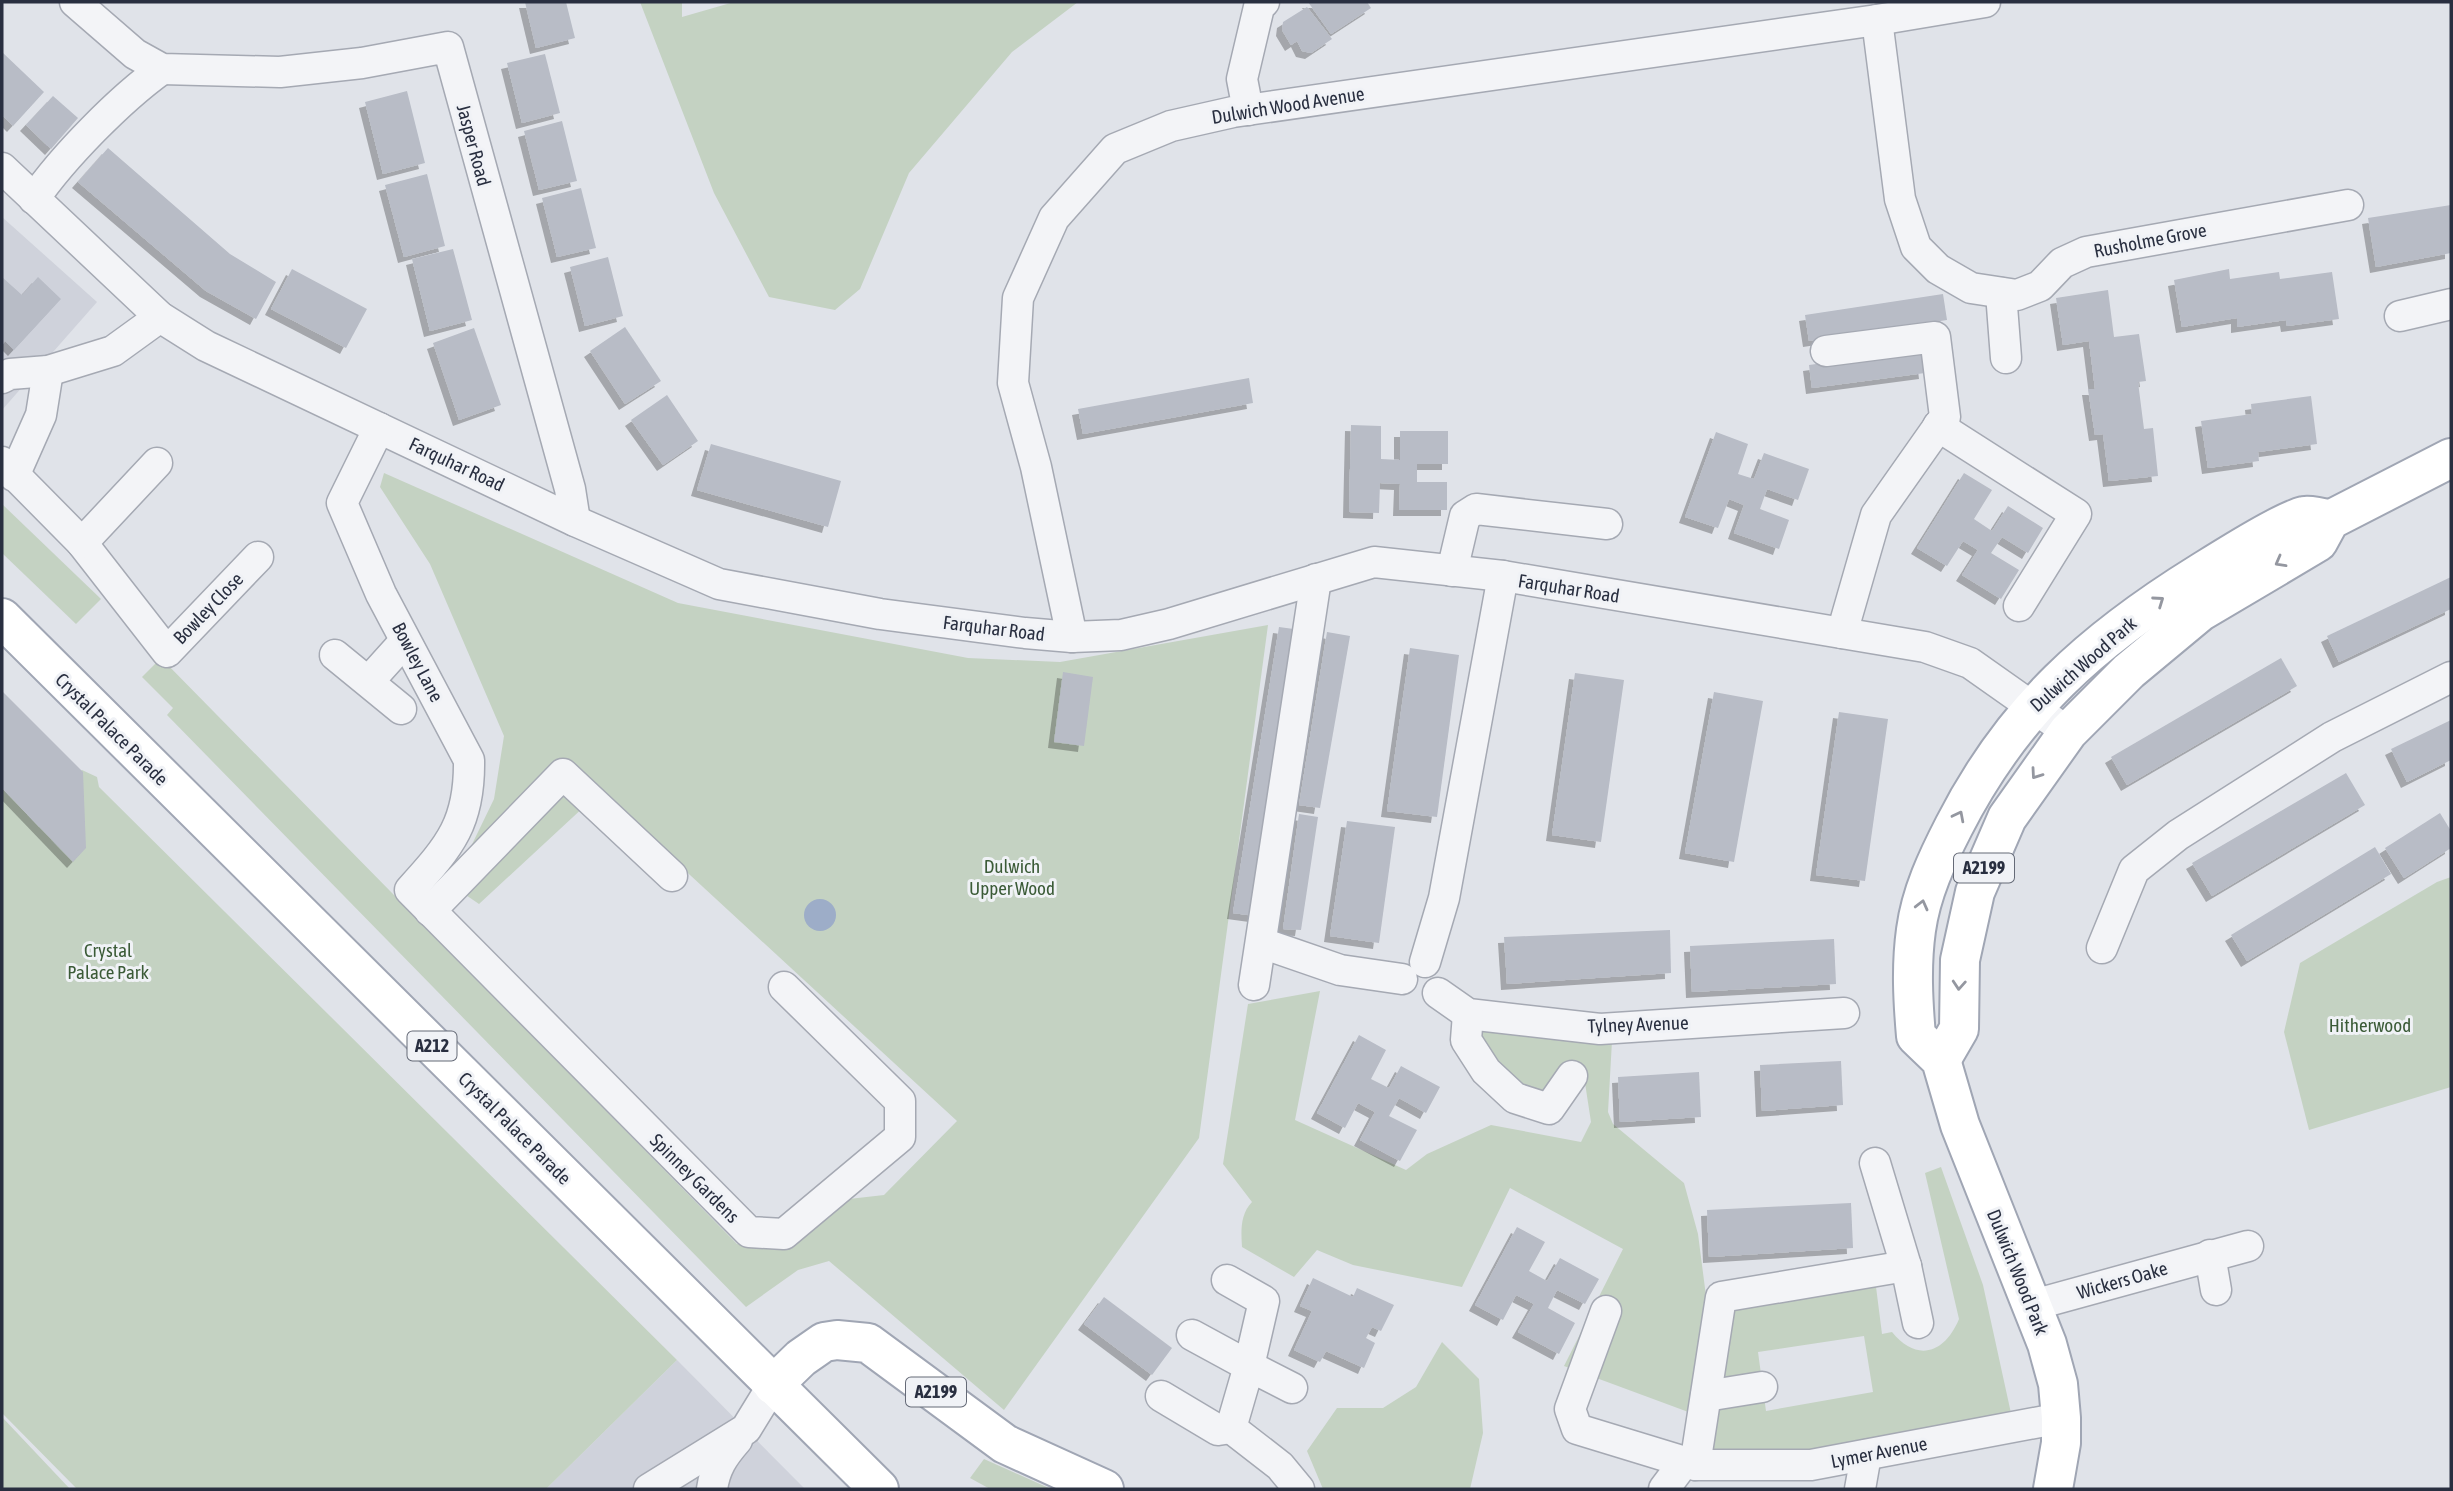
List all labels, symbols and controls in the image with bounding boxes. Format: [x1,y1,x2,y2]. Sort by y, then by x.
street label: Dulwich Wood Avenue [1210,82,1366,128]
street label: Jasper Road [453,102,495,188]
street label: Rusholme Grove [2092,218,2208,262]
street label: Farquhar Road [406,432,508,496]
one-way arrow [2275,554,2287,567]
street label: Bowley Close [169,568,247,648]
street label: Farquhar Road [1517,569,1621,607]
one-way arrow [2151,597,2164,609]
street label: Farquhar Road [942,611,1046,645]
street label: Dulwich Wood Park [2025,611,2141,716]
street label: Bowley Lane [388,618,448,706]
street label: Crystal Palace Parade [51,668,173,790]
one-way arrow [2032,766,2044,779]
one-way arrow [1951,811,1965,823]
road number: A2199 [1954,854,2014,882]
park label: Dulwich Upper Wood [969,855,1055,899]
one-way arrow [1914,900,1928,912]
park label: Crystal Palace Park [67,939,149,983]
one-way arrow [1952,979,1967,990]
street label: Tylney Avenue [1587,1011,1689,1037]
park label: Hitherwood [2329,1014,2411,1036]
road number: A212 [408,1031,457,1060]
street label: Crystal Palace Parade [454,1067,576,1189]
street label: Spinney Gardens [646,1129,744,1227]
street label: Dulwich Wood Park [1983,1206,2053,1339]
street label: Wickers Oake [2074,1257,2170,1303]
road number: A2199 [906,1378,966,1406]
street label: Lymer Avenue [1829,1432,1929,1472]

